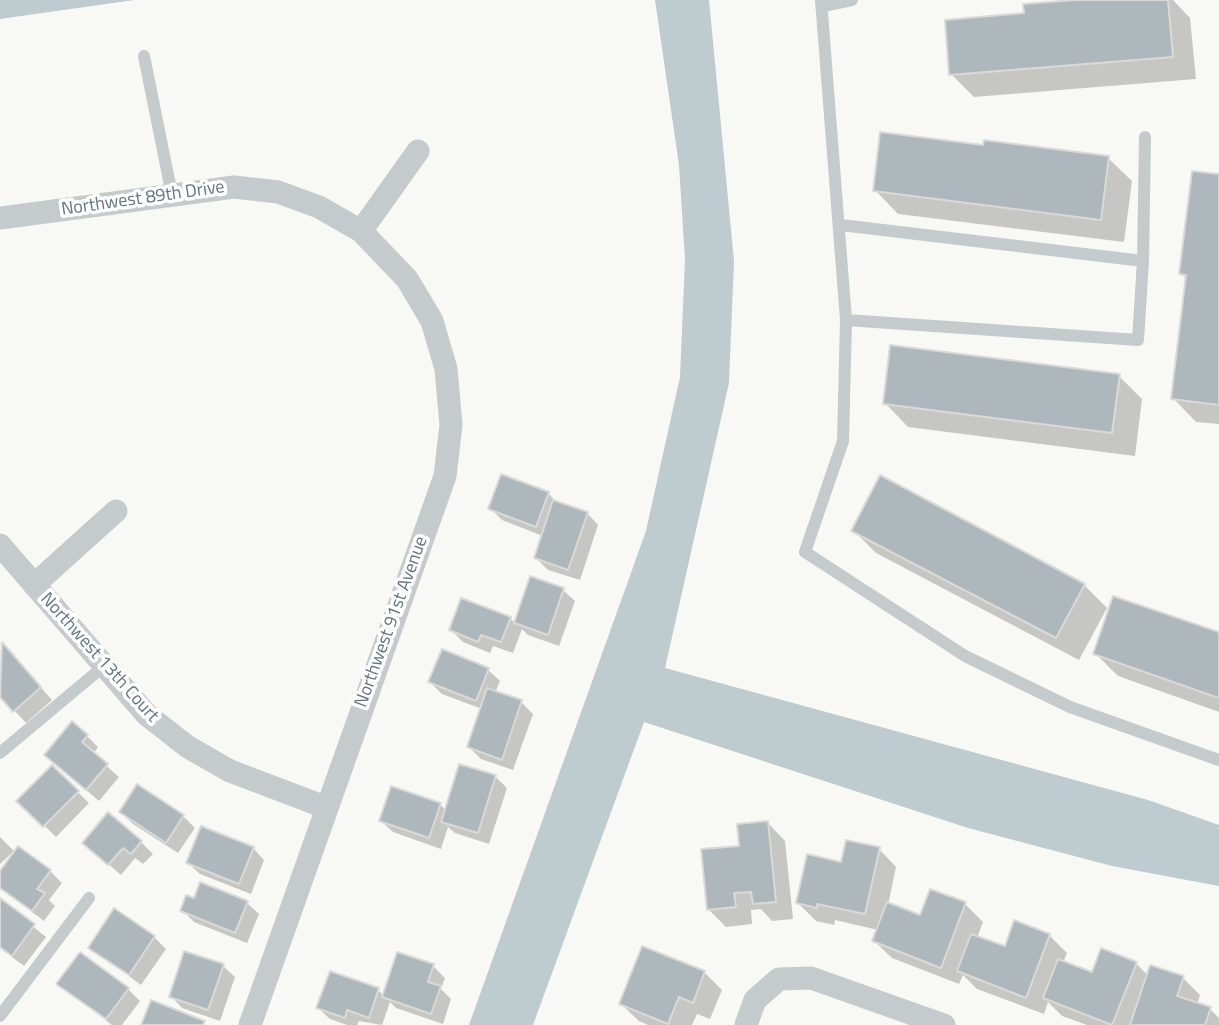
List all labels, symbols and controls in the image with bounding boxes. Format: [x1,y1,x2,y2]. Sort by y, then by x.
street label: Northwest 89th Drive [60,177,226,221]
street label: Northwest 91st Avenue [351,534,433,710]
street label: Northwest 13th Court [35,589,163,727]

